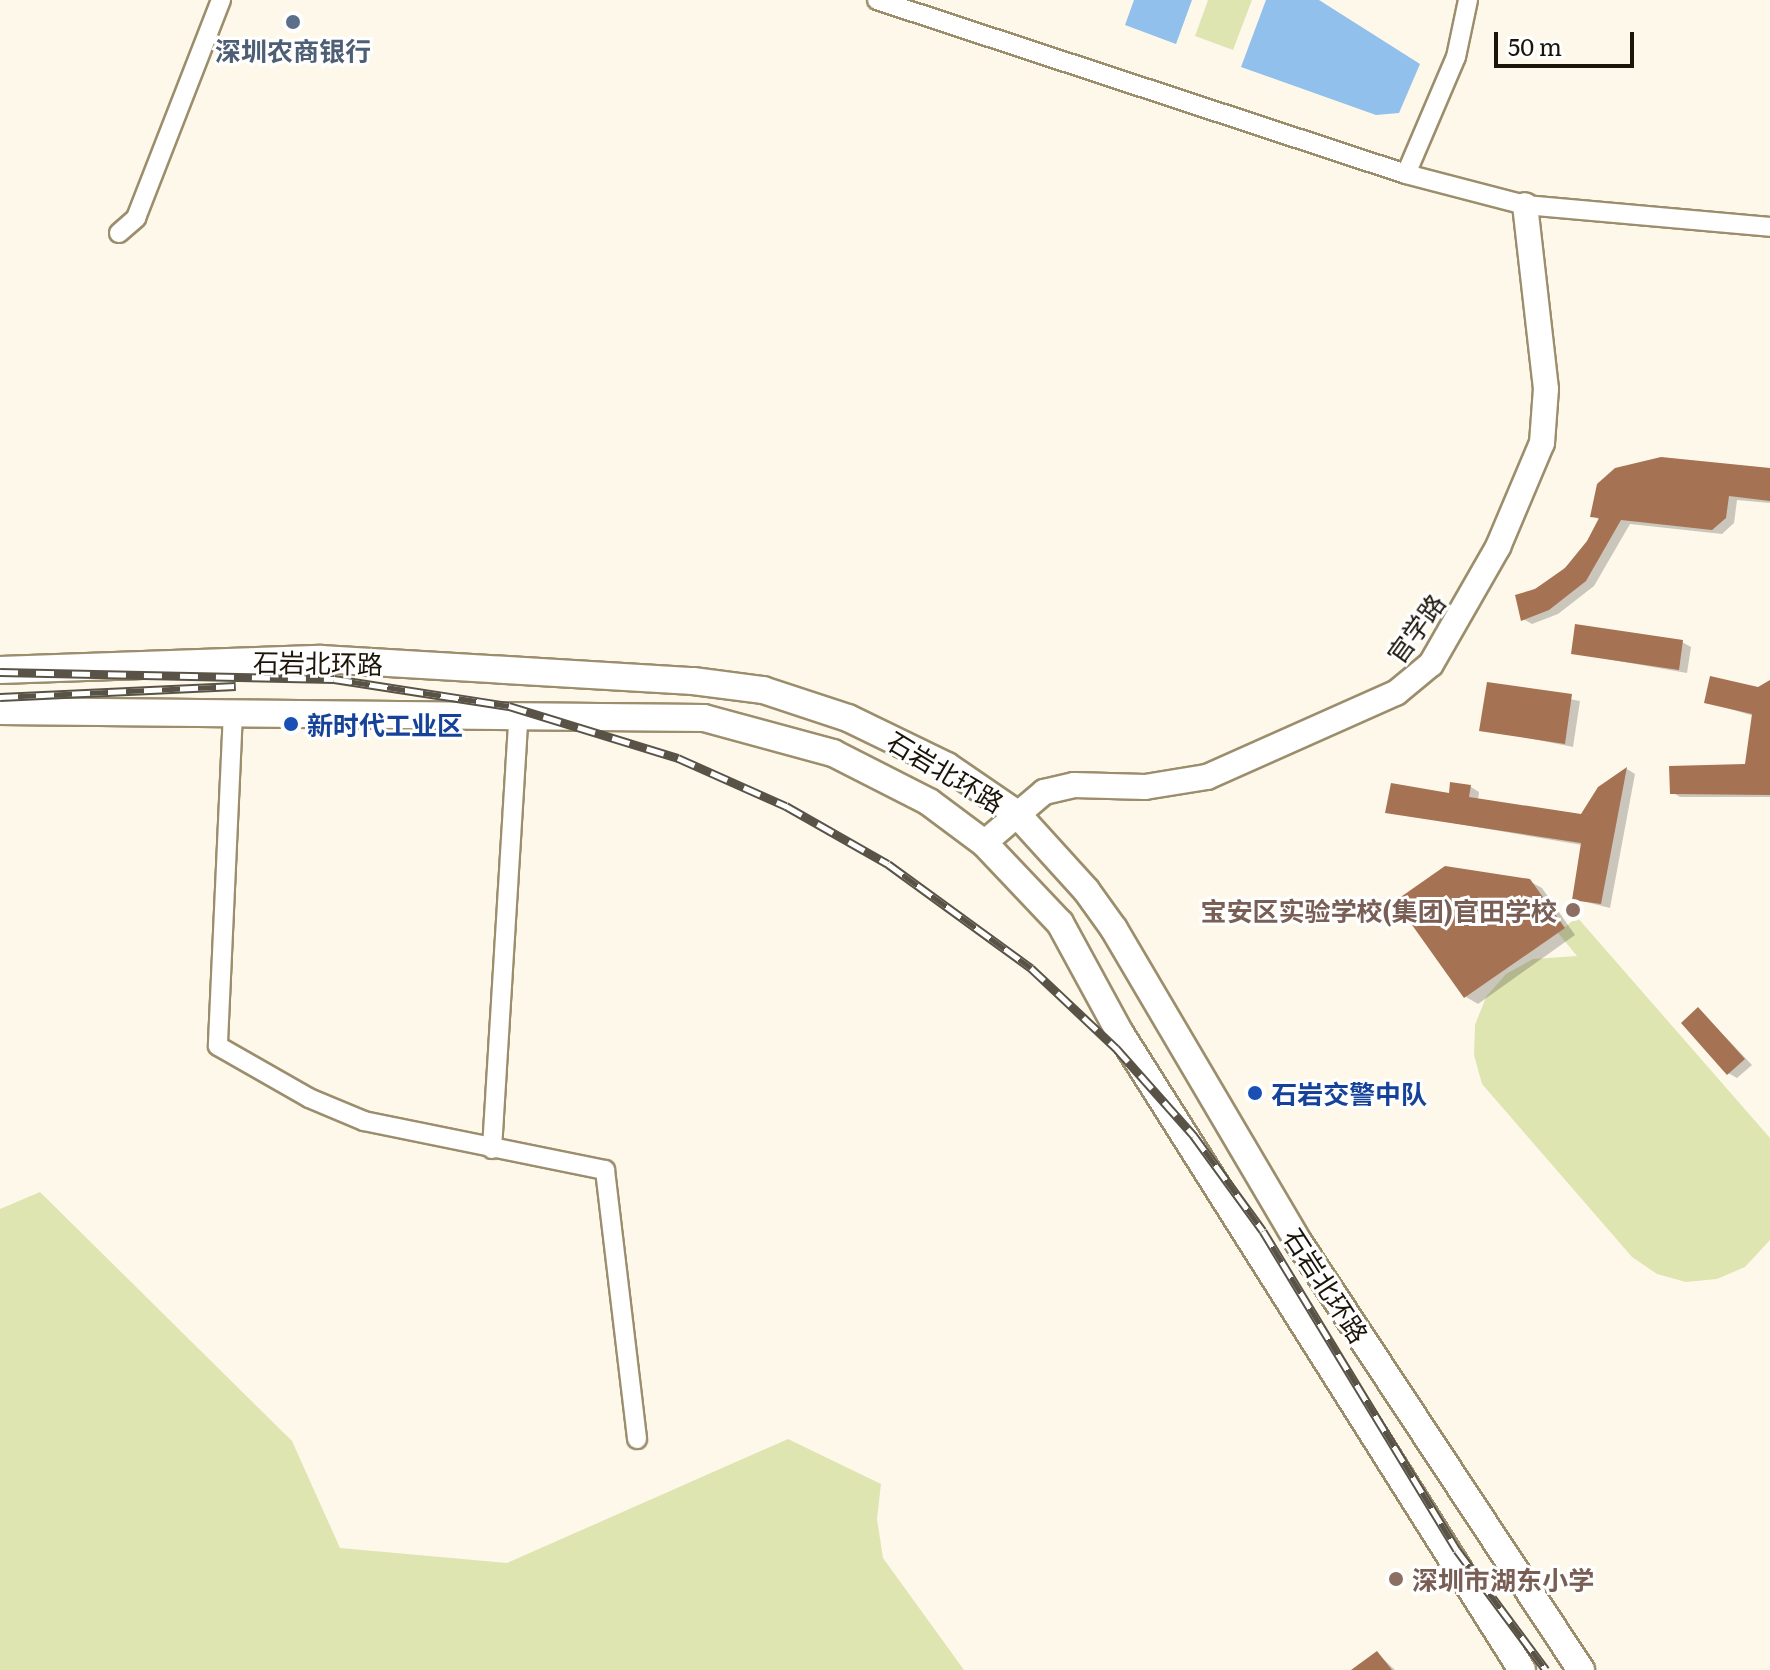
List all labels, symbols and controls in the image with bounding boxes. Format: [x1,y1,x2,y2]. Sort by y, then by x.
marker: 深圳农商银行 [284,13,302,31]
scale bar [1498,16,1638,66]
text: 50 m [1508,28,1562,63]
place label: 深圳农商银行 [215,34,371,66]
street label: 官学路 [1379,587,1451,669]
street label: 石岩北环路 [253,645,383,679]
place label: 新时代工业区 [307,708,463,740]
marker: 新时代工业区 [282,715,300,733]
street label: 石岩北环路 [882,724,1010,818]
place label: 宝安区实验学校(集团)官田学校 [1200,894,1557,926]
marker: 宝安区实验学校(集团)官田学校 [1564,901,1582,919]
place label: 石岩交警中队 [1271,1077,1427,1109]
marker: 石岩交警中队 [1246,1084,1264,1102]
street label: 石岩北环路 [1279,1222,1375,1348]
place label: 深圳市湖东小学 [1412,1563,1594,1595]
marker: 深圳市湖东小学 [1387,1570,1405,1588]

